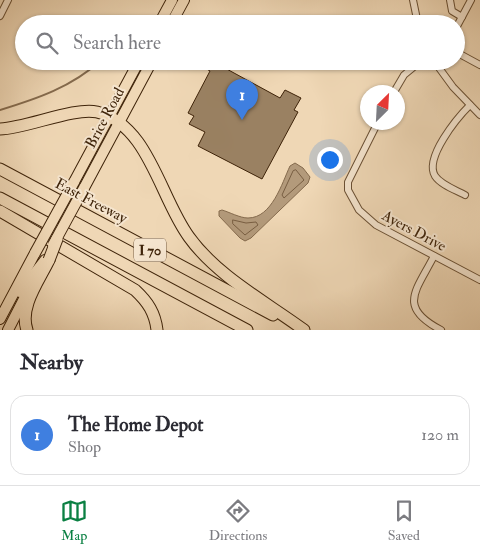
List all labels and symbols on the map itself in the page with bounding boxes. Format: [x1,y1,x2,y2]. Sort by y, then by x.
pin: 1 [226,79,258,120]
street label: Brice Road [81,84,129,152]
north arrow [360,85,405,130]
your location [317,147,343,173]
street label: East Freeway [52,174,131,228]
street label: Ayers Drive [378,206,449,256]
road number: I 70 [134,238,166,262]

